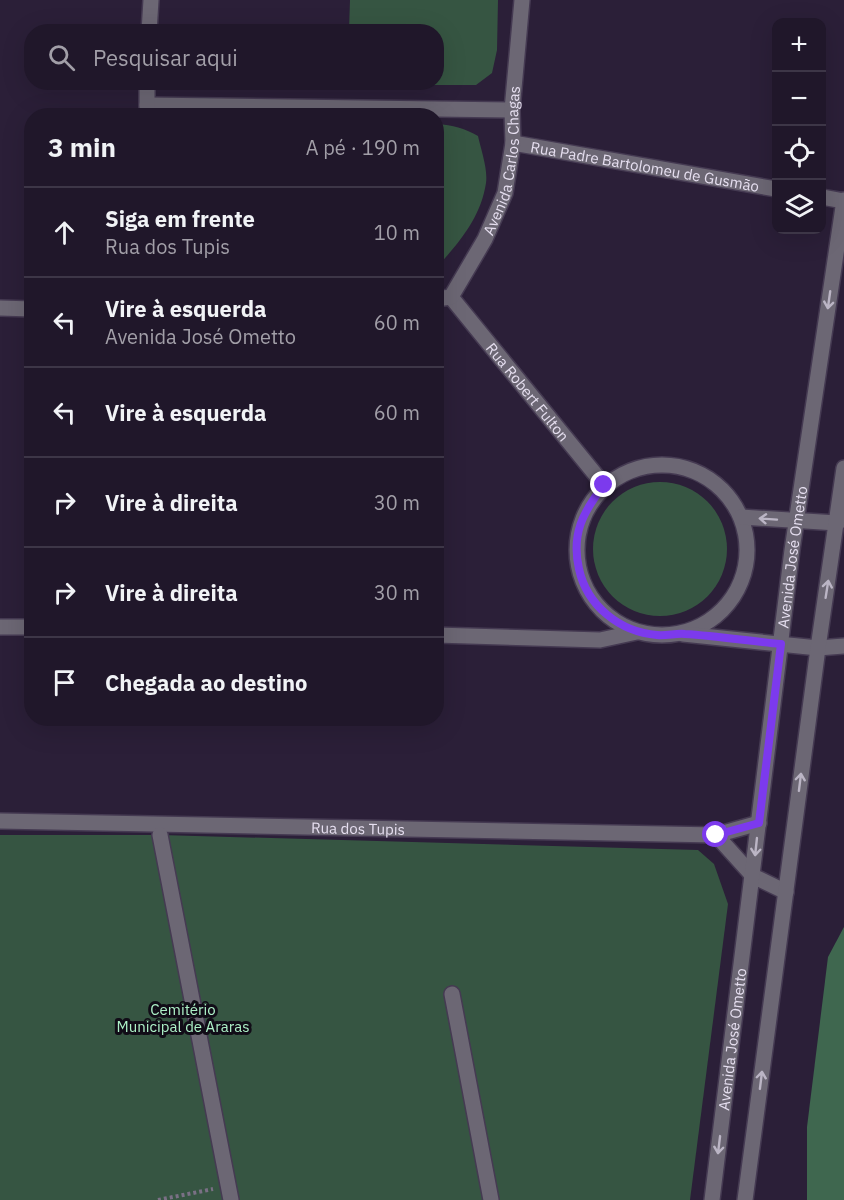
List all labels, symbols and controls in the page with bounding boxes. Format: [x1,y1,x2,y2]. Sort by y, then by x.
map controls [772,18,826,234]
button: + [772,18,826,72]
search box [24,24,444,90]
icon: search [45,41,78,74]
text: Pesquisar aqui [93,43,238,72]
button: − [772,72,826,126]
street label: Avenida Carlos Chagas [478,85,524,238]
button: locate [772,126,826,180]
text: 3 min [48,130,116,164]
text: A pé · 190 m [306,134,420,161]
street label: Rua Padre Bartolomeu de Gusmão [529,137,761,195]
button: layers [772,180,826,234]
text: Siga em frente [105,204,255,233]
icon: ahead [48,216,81,249]
text: 10 m [374,219,420,246]
text: Rua dos Tupis [105,233,230,260]
one-way arrow [824,289,835,309]
text: Vire à esquerda [105,294,267,323]
icon: left [48,306,81,339]
text: 60 m [374,309,420,336]
text: Avenida José Ometto [105,323,296,350]
street label: Rua Robert Fulton [482,338,574,445]
icon: left [48,396,81,429]
text: Vire à esquerda [105,398,267,427]
text: 60 m [374,399,420,426]
route end [590,471,616,497]
street label: Avenida José Ometto [773,485,811,629]
icon: right [48,486,81,519]
text: Vire à direita [105,488,238,517]
text: 30 m [374,489,420,516]
one-way arrow [758,513,778,524]
icon: right [48,576,81,609]
text: Vire à direita [105,578,238,607]
text: 30 m [374,579,420,606]
one-way arrow [821,580,832,599]
icon: arrive [48,666,81,699]
text: Chegada ao destino [105,668,308,697]
one-way arrow [795,773,806,792]
street label: Rua dos Tupis [311,818,405,838]
route start [702,821,728,847]
one-way arrow [750,837,761,856]
street label: Avenida José Ometto [714,967,750,1112]
park label: Cemitério Municipal de Araras [117,1000,249,1036]
one-way arrow [756,1070,767,1090]
one-way arrow [713,1134,724,1154]

